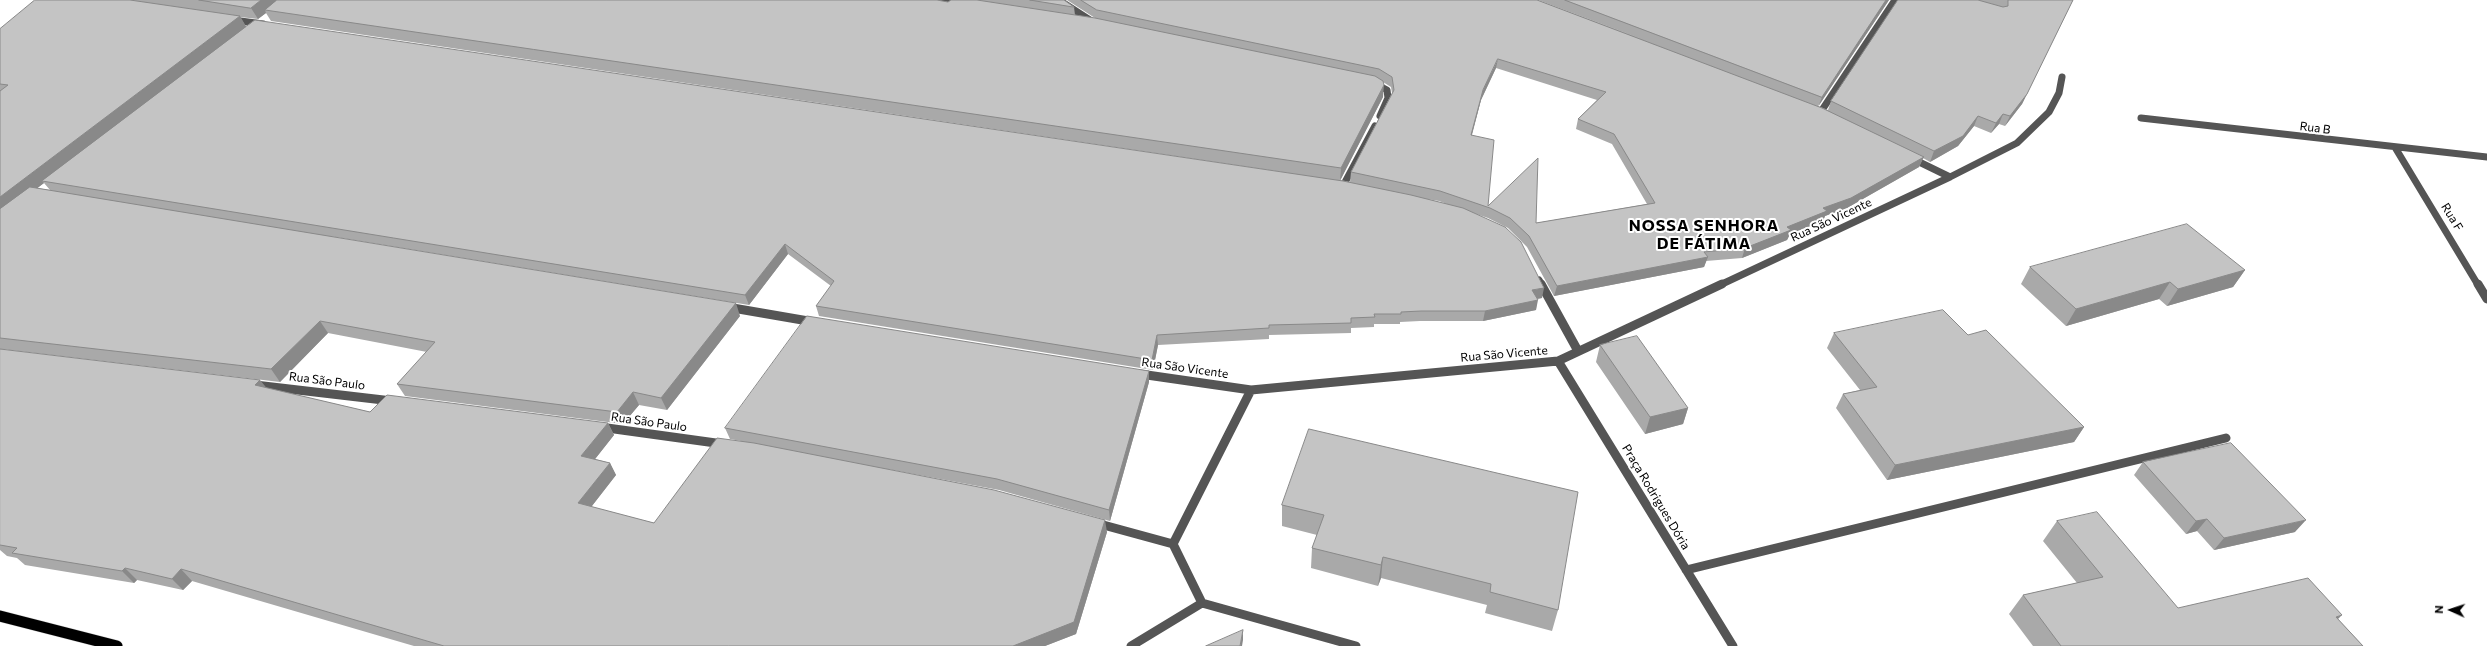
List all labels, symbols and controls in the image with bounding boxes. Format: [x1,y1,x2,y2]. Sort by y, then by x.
street label: Rua B [2299,119,2331,137]
street label: Rua São Vicente [1788,195,1874,245]
street label: Rua F [2438,200,2466,234]
district label: NOSSA SENHORA DE FÁTIMA [1629,216,1779,254]
street label: Rua São Vicente [1460,343,1548,365]
street label: Rua São Vicente [1141,355,1229,381]
street label: Rua São Paulo [288,369,366,393]
street label: Rua São Paulo [610,410,688,434]
street label: Praça Rodrigues Dória [1619,442,1693,552]
north arrow [2431,590,2471,630]
text: N [2432,605,2445,614]

